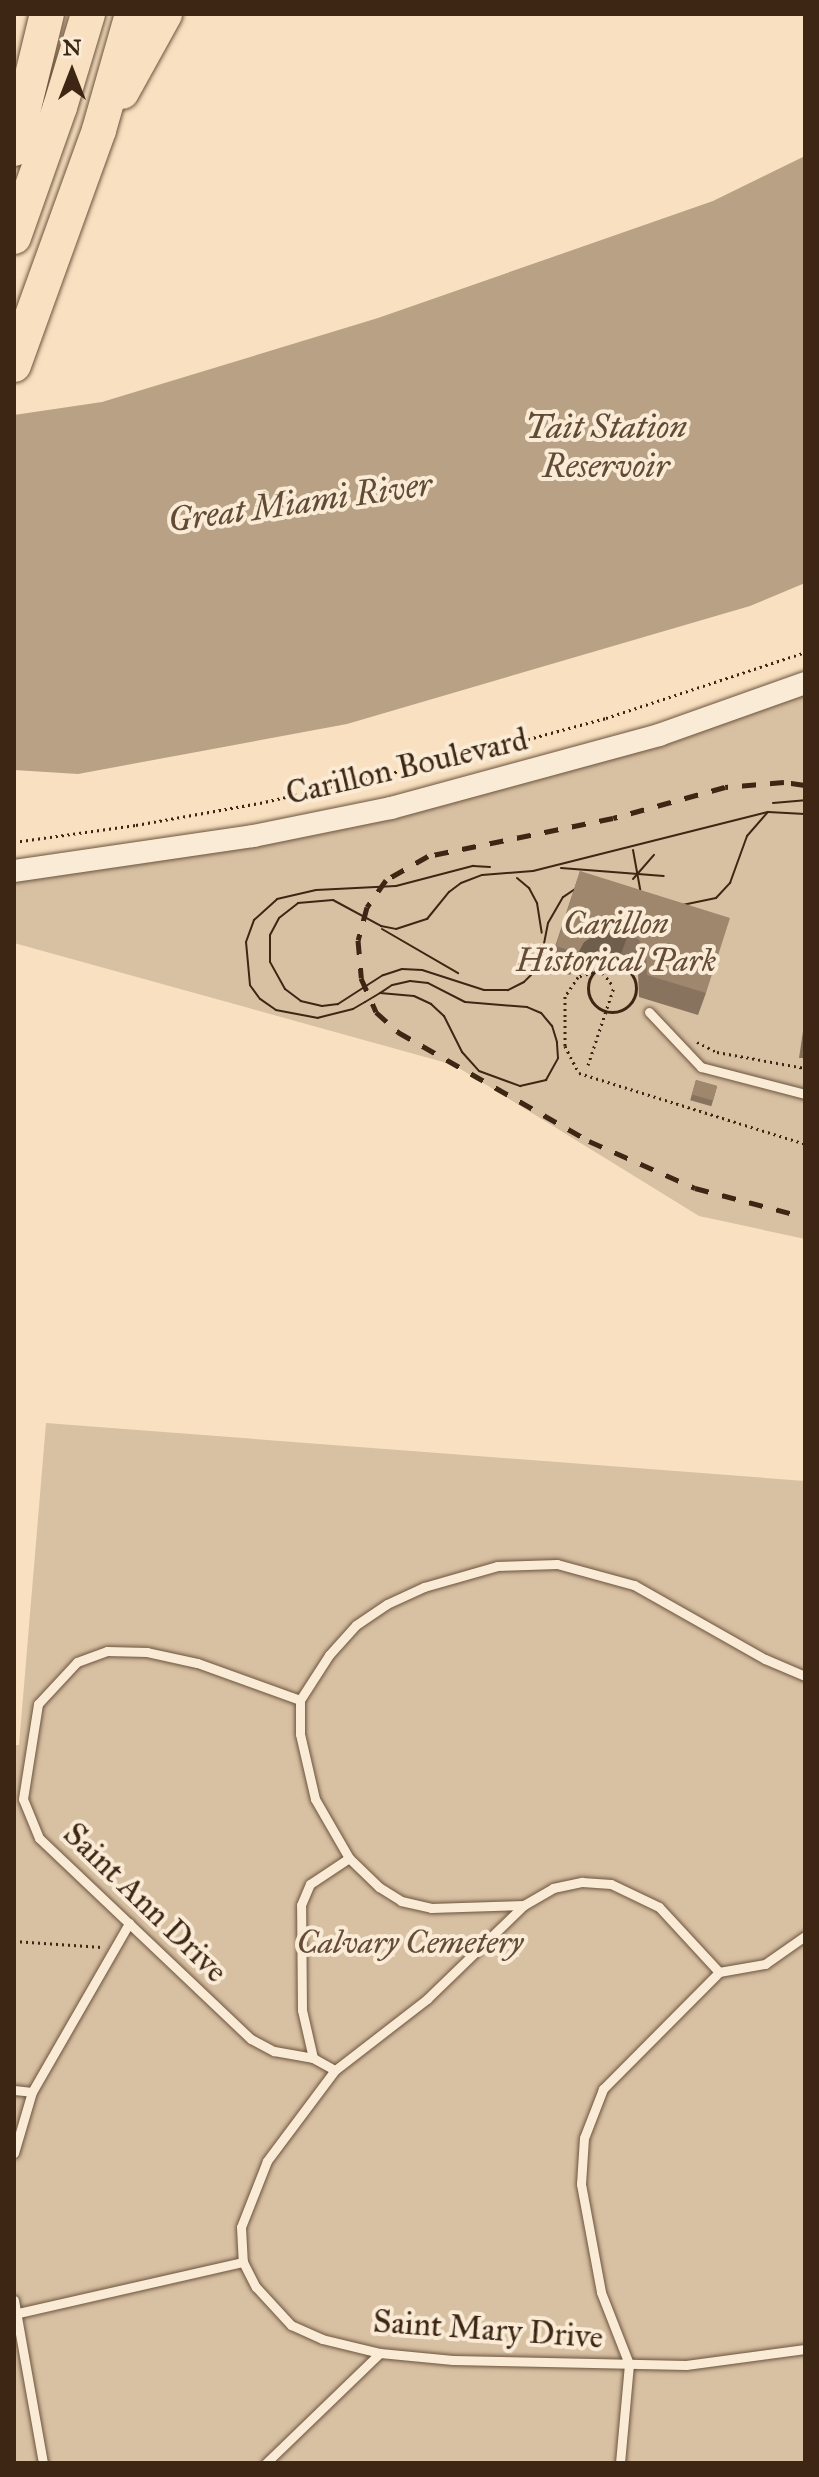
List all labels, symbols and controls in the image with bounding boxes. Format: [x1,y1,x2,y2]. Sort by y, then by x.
north arrow [32,32,112,112]
text: N [63,34,81,61]
water label: Tait Station Reservoir [525,406,687,486]
water label: Great Miami River [165,463,435,541]
street label: Carillon Boulevard [282,721,532,813]
park label: Carillon Historical Park [516,906,716,981]
street label: Saint Ann Drive [55,1815,235,1991]
park label: Calvary Cemetery [297,1924,523,1962]
street label: Saint Mary Drive [372,2303,604,2357]

